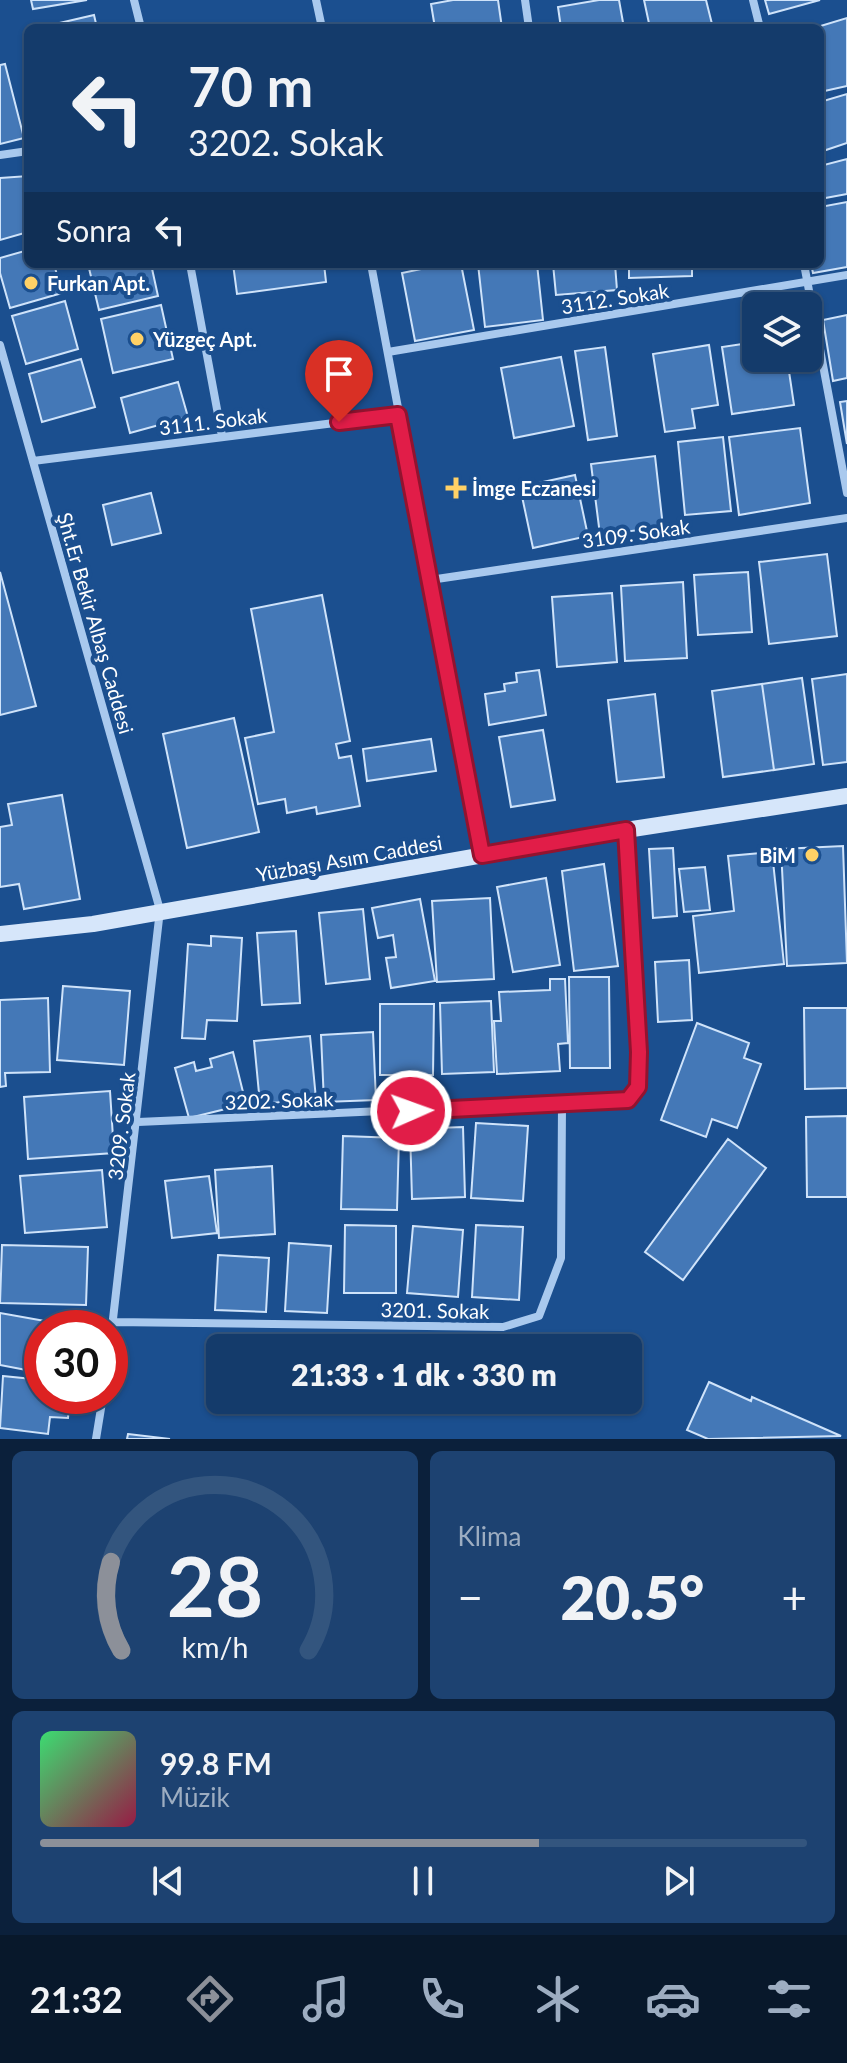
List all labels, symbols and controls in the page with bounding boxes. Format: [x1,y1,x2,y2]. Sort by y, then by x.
text: 70 m [188,52,313,119]
icon: left [56,56,160,160]
text: 3202. Sokak [188,120,384,164]
icon: left [148,208,192,252]
text: Sonra [56,212,132,248]
place label: Furkan Apt. [47,271,150,295]
marker: Furkan Apt. [22,274,40,292]
street label: 3112. Sokak [559,278,671,318]
map controls [742,292,822,372]
button: layers [742,292,822,372]
place label: Yüzgeç Apt. [152,327,257,351]
marker: Yüzgeç Apt. [128,330,146,348]
pin [305,340,373,422]
icon: arrive [317,352,361,396]
street label: 3111. Sokak [158,402,269,440]
place label: İmge Eczanesi [472,476,596,500]
marker: İmge Eczanesi [447,479,465,497]
street label: Şht.Er Bekir Albaş Caddesi [53,509,139,737]
street label: 3109. Sokak [581,513,692,552]
street label: Yüzbaşı Asım Caddesi [254,830,444,886]
place label: BiM [759,843,796,867]
marker: BiM [803,846,821,864]
position arrow [369,1069,453,1153]
street label: 3209. Sokak [102,1070,140,1181]
street label: 3202. Sokak [224,1086,335,1114]
street label: 3201. Sokak [380,1297,490,1323]
speed limit sign: 30 [24,1310,128,1414]
text: 21:33 · 1 dk · 330 m [291,1356,557,1392]
text: Klima [458,1520,521,1552]
text: 28 [167,1535,263,1635]
text: 20.5° [560,1561,704,1633]
text: − [458,1571,483,1623]
text: + [781,1571,807,1623]
text: km/h [181,1630,248,1664]
text: 99.8 FM [160,1745,272,1781]
text: Müzik [160,1781,230,1813]
icon: previous [146,1859,190,1903]
icon: pause [401,1859,445,1903]
icon: next [657,1859,701,1903]
icon: directions [182,1971,238,2027]
icon: music [298,1971,354,2027]
icon: phone [414,1971,470,2027]
icon: climate [530,1971,586,2027]
icon: car [645,1971,701,2027]
icon: filters [761,1971,817,2027]
text: 21:32 [30,1977,123,2021]

